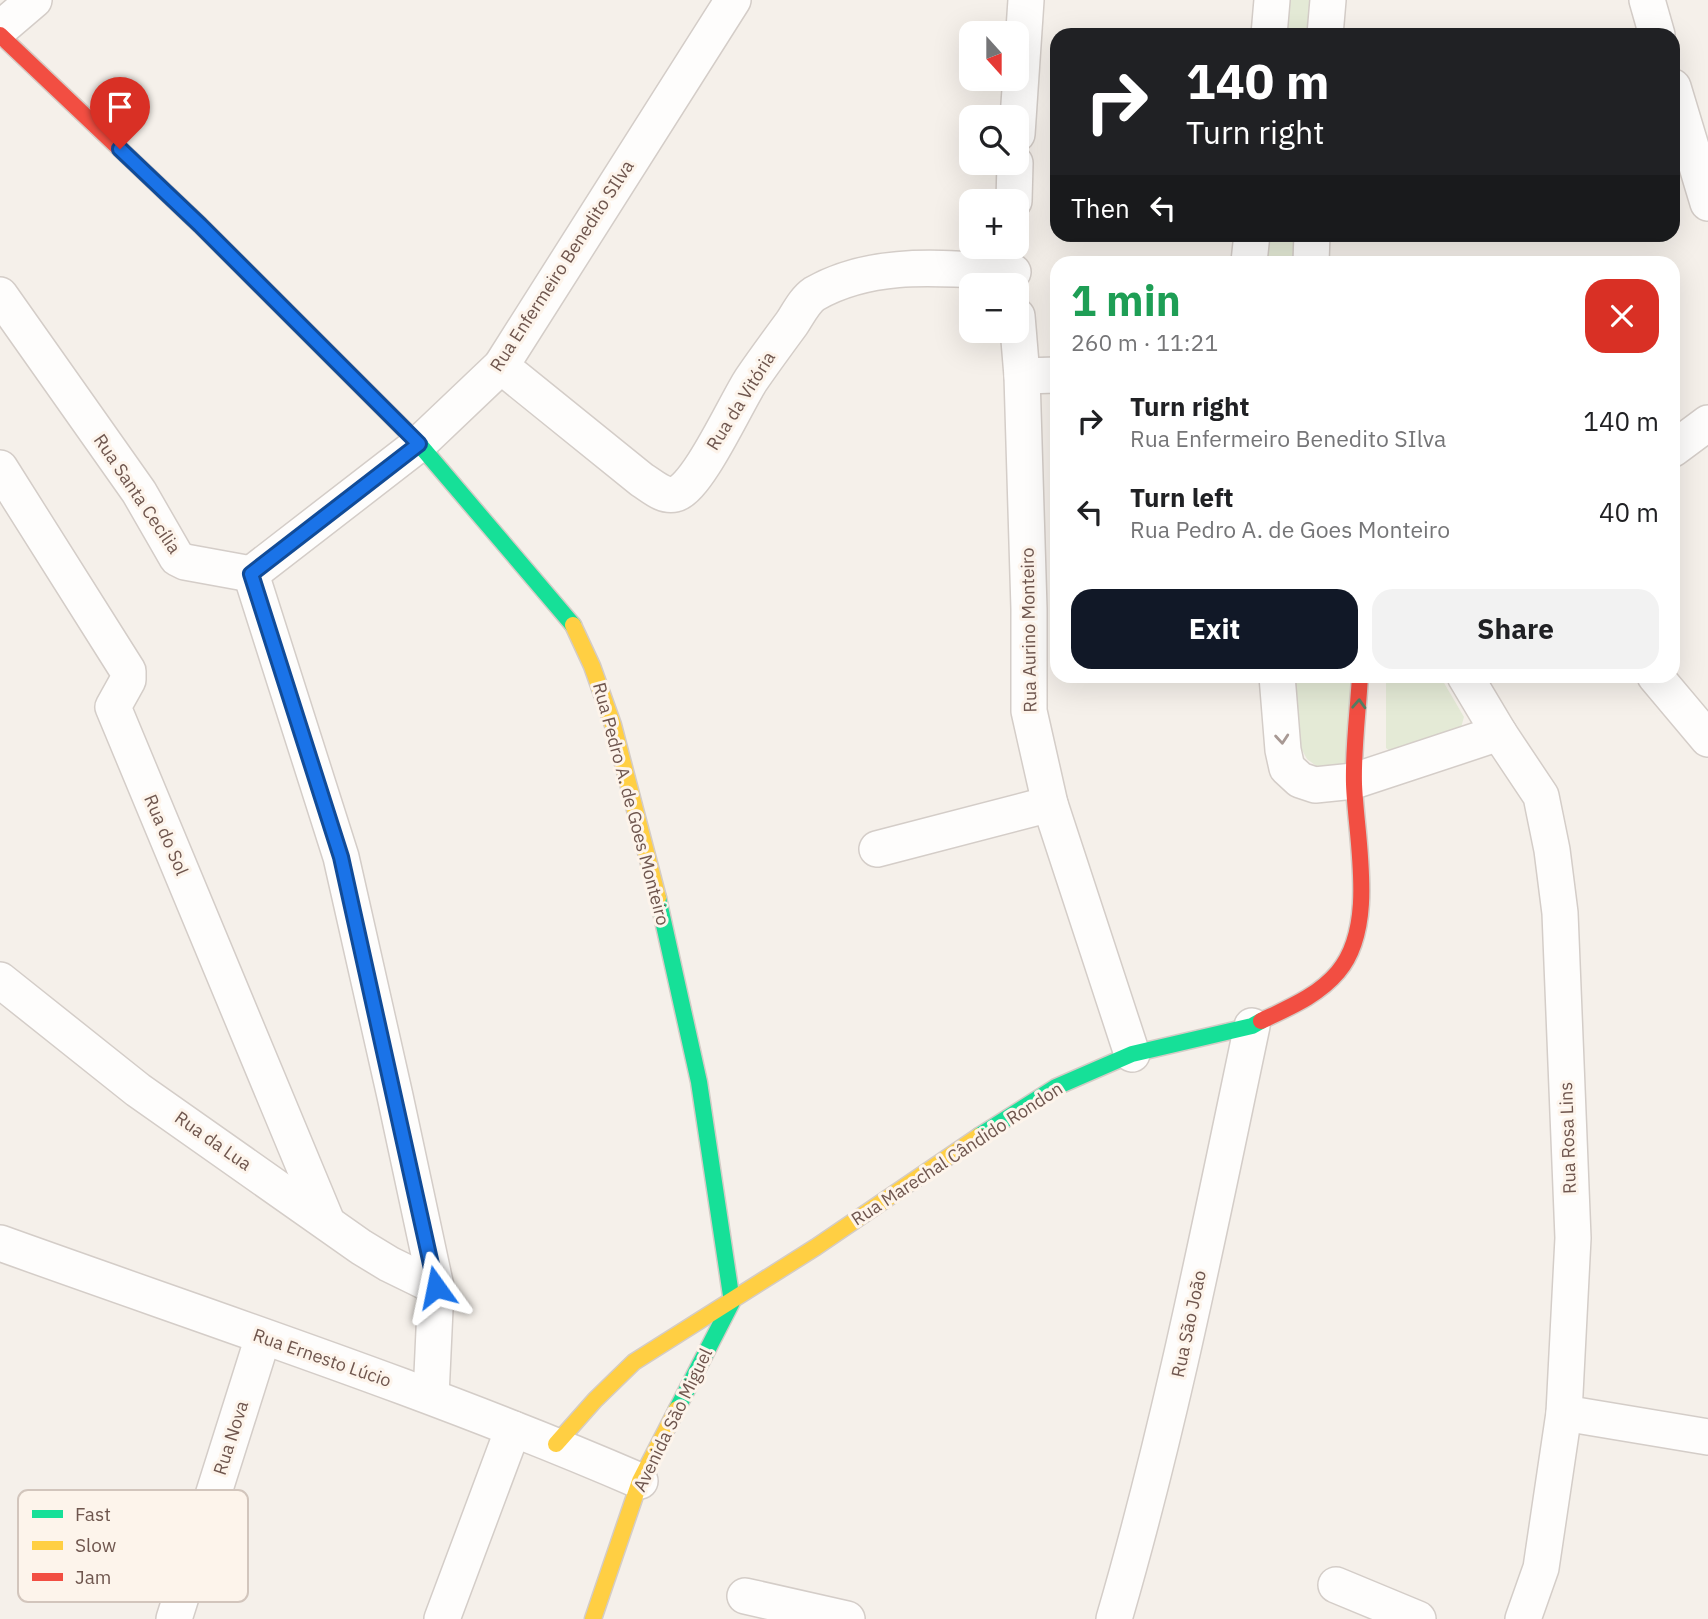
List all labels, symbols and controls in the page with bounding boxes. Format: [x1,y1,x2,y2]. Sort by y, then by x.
north arrow [959,21,1029,91]
map controls [959,21,1029,343]
text: 140 m [1186,49,1330,112]
icon: right [1071,56,1162,147]
pin [90,77,150,149]
icon: arrive [101,88,139,126]
button: search [959,105,1029,175]
text: Turn right [1186,111,1324,153]
street label: Rua Enfermeiro Benedito SIlva [485,155,639,376]
button: + [959,189,1029,259]
icon: left [1144,189,1182,227]
text: Then [1071,191,1130,225]
button: − [959,273,1029,343]
text: 1 min [1071,273,1181,328]
button: close [1585,279,1659,353]
text: 260 m · 11:21 [1071,327,1218,357]
street label: Rua da Vitória [701,347,780,454]
text: Turn right [1130,389,1249,423]
icon: right [1071,402,1109,440]
text: 140 m [1583,404,1659,438]
text: Rua Enfermeiro Benedito SIlva [1130,423,1446,453]
street label: Rua Santa Cecília [89,429,186,558]
text: Turn left [1130,480,1233,514]
icon: left [1071,493,1109,531]
text: 40 m [1599,495,1659,529]
text: Rua Pedro A. de Goes Monteiro [1130,514,1450,544]
street label: Rua Aurino Monteiro [1016,547,1041,713]
button: Exit [1071,589,1358,669]
button: Share [1372,589,1659,669]
street label: Rua Pedro A. de Goes Monteiro [588,680,675,928]
one-way arrow [1351,698,1366,709]
one-way arrow [1274,733,1289,744]
street label: Rua do Sol [139,791,194,879]
street label: Rua Marechal Cândido Rondon [847,1077,1067,1231]
street label: Rua Rosa Lins [1554,1082,1581,1194]
street label: Rua da Lua [170,1106,256,1176]
position arrow [399,1250,473,1324]
street label: Rua São João [1166,1268,1211,1380]
street label: Rua Ernesto Lúcio [250,1323,394,1392]
street label: Avenida São Miguel [628,1344,717,1495]
street label: Rua Nova [208,1398,253,1478]
legend [18,1490,248,1602]
text: Fast [75,1502,111,1526]
text: Slow [75,1533,116,1557]
text: Jam [75,1565,111,1589]

